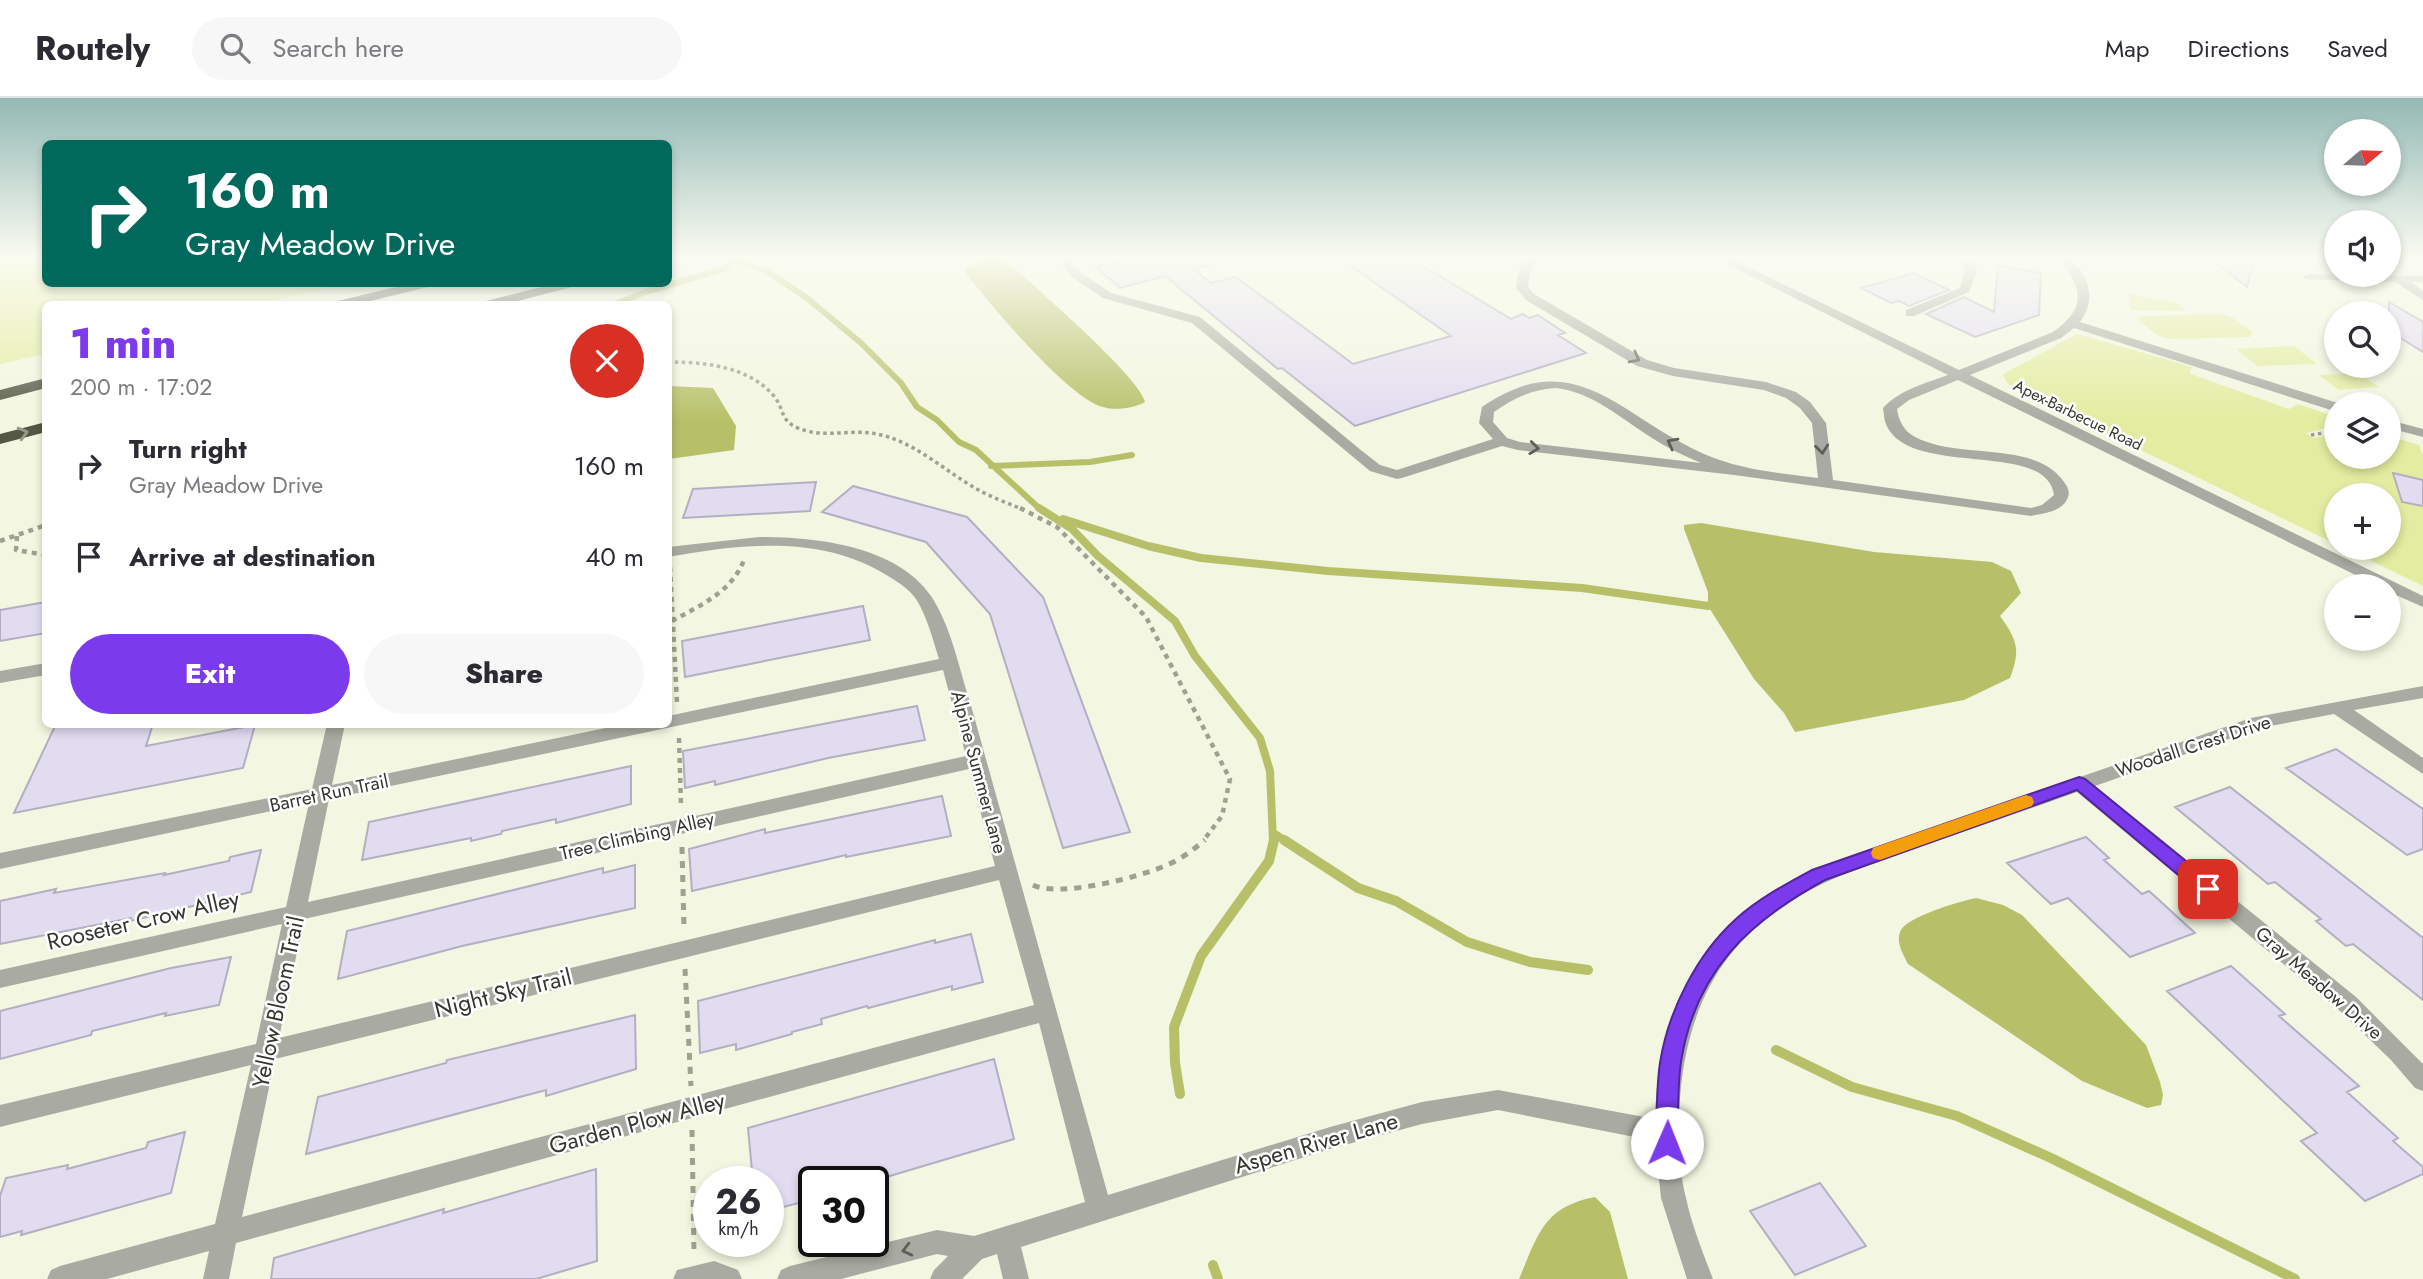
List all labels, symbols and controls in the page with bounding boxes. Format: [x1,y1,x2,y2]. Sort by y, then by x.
search box [192,17,682,80]
text: Routely [35,25,150,72]
icon: search [216,29,254,67]
text: Search here [272,29,404,67]
text: Map [2105,31,2150,66]
text: Directions [2188,31,2289,66]
text: Saved [2327,31,2388,66]
north arrow [2324,119,2401,196]
map controls [2324,119,2401,651]
text: 160 m [185,156,330,226]
icon: right [70,168,161,259]
button: sound [2324,210,2401,287]
text: Gray Meadow Drive [185,221,455,267]
button: search [2324,301,2401,378]
text: 1 min [70,313,176,374]
button: close [570,324,644,398]
one-way arrow [1628,350,1641,364]
text: 200 m · 17:02 [70,370,212,404]
street label: Apex-Barbecue Road [2010,374,2146,456]
button: layers [2324,392,2401,469]
one-way arrow [17,427,29,441]
text: Turn right [129,430,247,468]
one-way arrow [1667,438,1679,452]
one-way arrow [1528,440,1540,455]
one-way arrow [1814,444,1829,455]
icon: right [70,447,108,485]
text: 160 m [574,447,644,485]
text: Gray Meadow Drive [129,468,323,502]
button: + [2324,483,2401,560]
icon: arrive [70,538,108,576]
text: Arrive at destination [129,538,376,576]
text: 40 m [585,538,644,576]
button: − [2324,574,2401,651]
button: Exit [70,634,350,714]
button: Share [364,634,644,714]
street label: Alpine Summer Lane [944,688,1014,857]
street label: Woodall Crest Drive [2112,708,2274,784]
street label: Barret Run Trail [267,767,391,819]
street label: Tree Climbing Alley [557,805,717,867]
pin [2178,859,2238,919]
icon: arrive [2189,870,2227,908]
street label: Rooseter Crow Alley [43,881,244,959]
street label: Yellow Bloom Trail [243,913,313,1091]
street label: Gray Meadow Drive [2250,920,2389,1046]
street label: Night Sky Trail [431,960,575,1026]
street label: Garden Plow Alley [545,1083,730,1163]
street label: Aspen River Lane [1230,1103,1402,1183]
position arrow [1630,1106,1704,1180]
speed limit sign: 30 [798,1166,889,1257]
text: 26 [715,1177,762,1227]
text: km/h [718,1216,759,1242]
one-way arrow [901,1242,913,1256]

